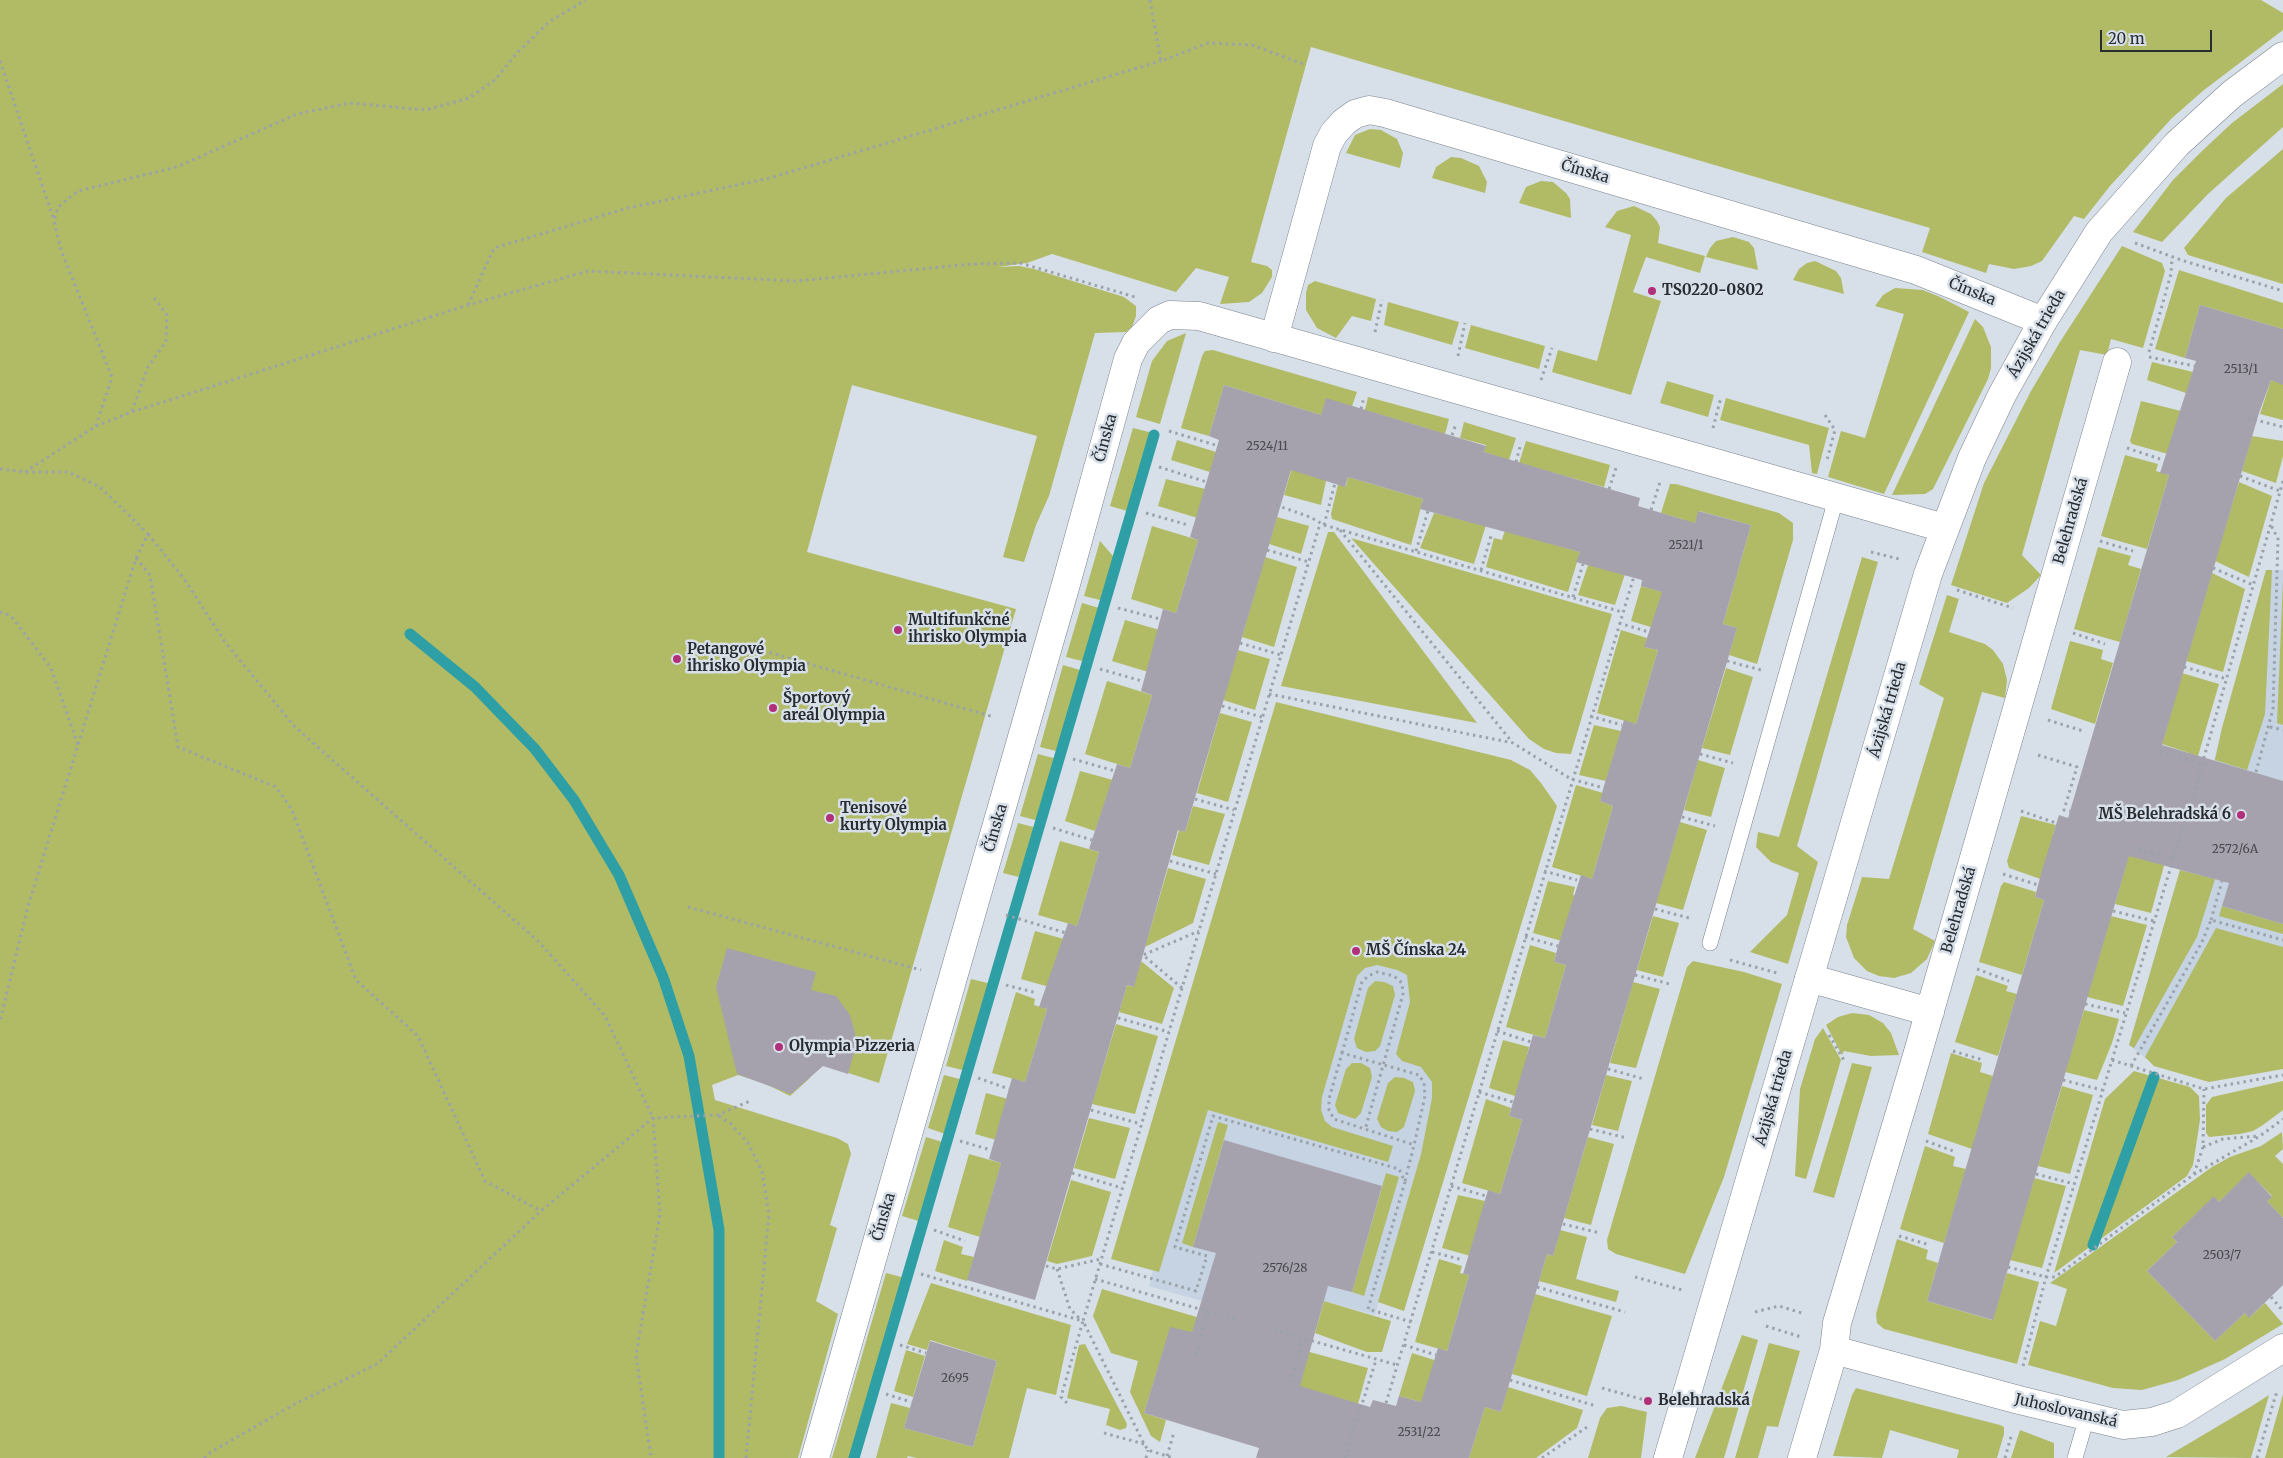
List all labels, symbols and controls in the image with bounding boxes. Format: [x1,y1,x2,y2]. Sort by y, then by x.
scale bar [2103,20,2216,52]
text: 20 m [2108,29,2145,48]
street label: Čínska [1559,157,1611,187]
street label: Čínska [1946,274,1998,310]
place label: TS0220-0802 [1662,282,1764,300]
marker: TS0220-0802 [1646,285,1658,297]
street label: Ázijská trieda [2004,287,2070,381]
house number: 2513/1 [2224,363,2258,377]
street label: Čínska [1091,412,1121,464]
house number: 2524/11 [1246,440,1288,454]
street label: Belehradská [2050,476,2092,566]
house number: 2521/1 [1669,539,1703,553]
place label: Multifunkčné ihrisko Olympia [908,612,1027,647]
marker: Multifunkčné ihrisko Olympia [892,624,904,636]
place label: Petangové ihrisko Olympia [687,641,806,676]
marker: Petangové ihrisko Olympia [671,653,683,665]
street label: Ázijská trieda [1866,660,1910,760]
place label: Športový areál Olympia [783,690,885,725]
marker: Športový areál Olympia [767,702,779,714]
place label: Tenisové kurty Olympia [840,800,947,835]
street label: Čínska [981,802,1011,854]
place label: MŠ Belehradská 6 [2099,806,2231,824]
marker: MŠ Belehradská 6 [2235,809,2247,821]
marker: Tenisové kurty Olympia [824,812,836,824]
house number: 2572/6A [2212,843,2258,857]
street label: Belehradská [1938,865,1980,955]
place label: MŠ Čínska 24 [1366,942,1466,960]
marker: MŠ Čínska 24 [1350,945,1362,957]
place label: Olympia Pizzeria [789,1038,915,1056]
marker: Olympia Pizzeria [773,1041,785,1053]
street label: Ázijská trieda [1752,1048,1796,1148]
street label: Čínska [869,1191,899,1243]
house number: 2503/7 [2203,1249,2241,1263]
house number: 2576/28 [1263,1262,1307,1276]
house number: 2695 [941,1372,969,1386]
street label: Juhoslovanská [2013,1390,2119,1432]
place label: Belehradská [1658,1392,1750,1410]
marker: Belehradská [1642,1395,1654,1407]
house number: 2531/22 [1397,1426,1441,1440]

